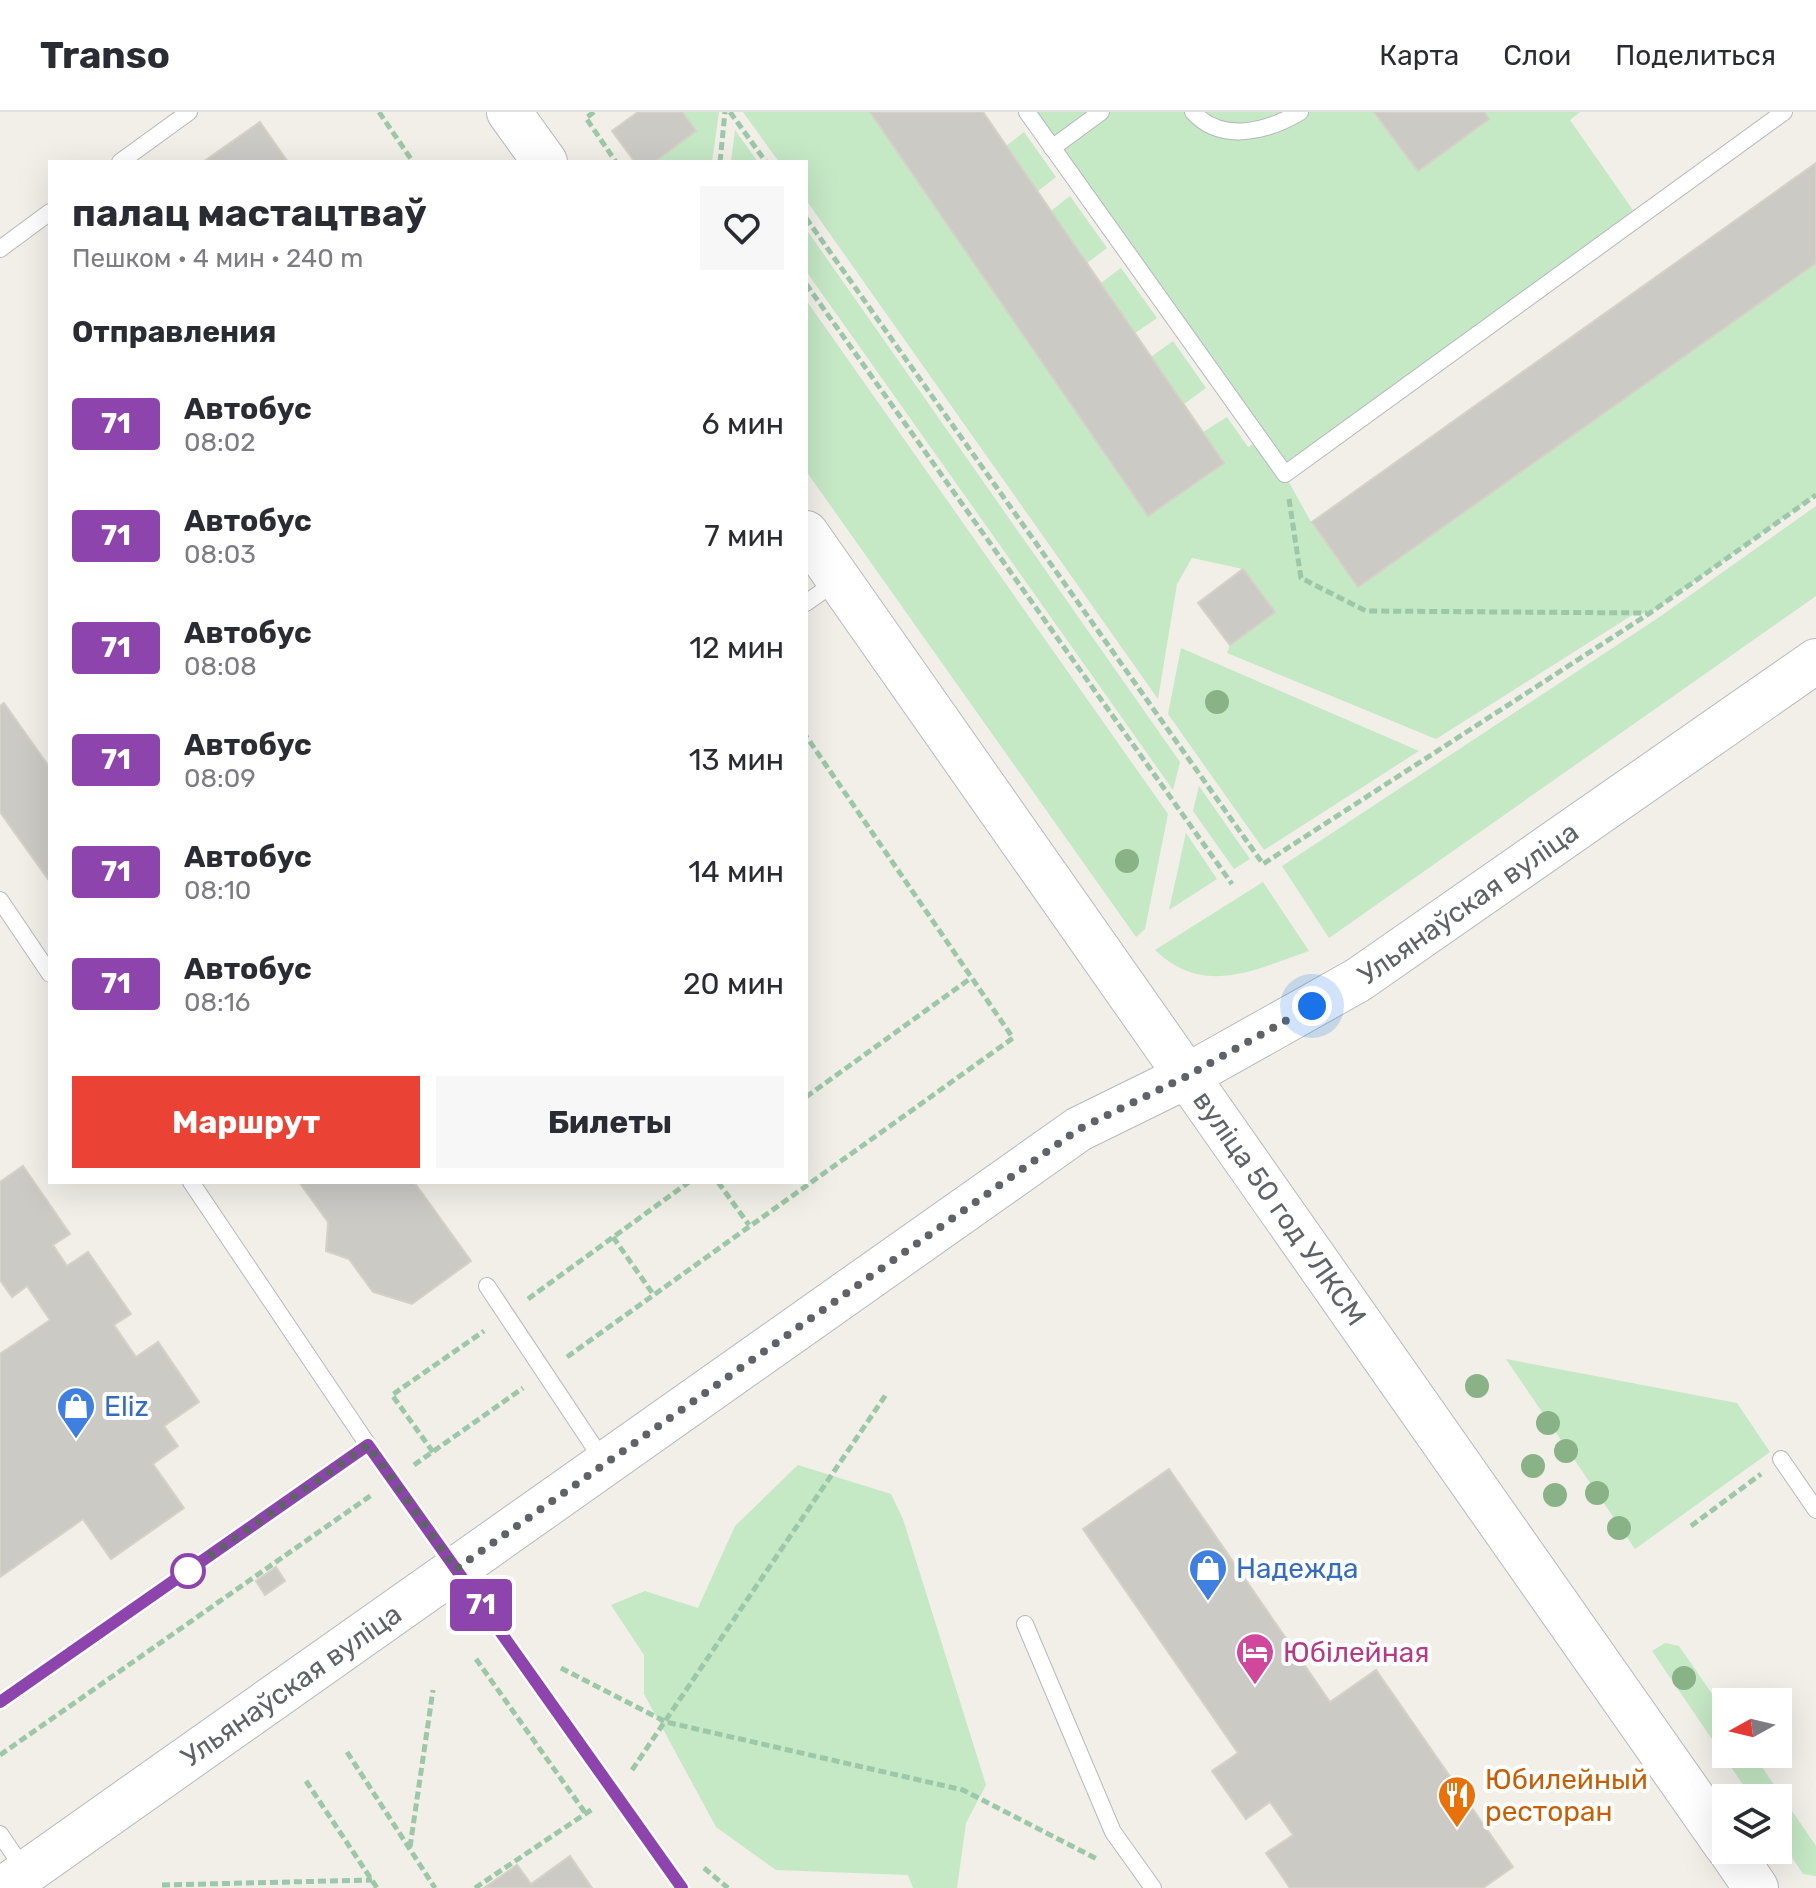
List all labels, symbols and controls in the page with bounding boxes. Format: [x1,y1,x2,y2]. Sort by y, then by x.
text: Transo [40,32,170,78]
text: Карта [1379,39,1459,72]
text: Слои [1503,39,1571,72]
text: Поделиться [1615,39,1776,72]
button: heart [700,186,784,270]
text: палац мастацтваў [72,190,427,236]
text: Пешком · 4 мин · 240 m [72,243,363,274]
text: Отправления [72,314,276,350]
text: Автобус [184,391,312,427]
text: 6 мин [702,406,784,442]
text: 71 [101,407,131,440]
text: 08:02 [184,427,255,458]
text: Автобус [184,503,312,539]
text: 7 мин [704,518,784,554]
text: 71 [101,519,131,552]
text: 08:03 [184,539,256,570]
text: Автобус [184,615,312,651]
text: 12 мин [689,630,784,666]
text: 71 [101,631,131,664]
text: 08:08 [184,651,257,682]
text: Автобус [184,727,312,763]
text: 13 мин [689,742,784,778]
text: 71 [101,743,131,776]
text: 08:09 [184,763,256,794]
street label: Ульянаўская вуліца [1352,815,1585,992]
text: Автобус [184,839,312,875]
text: 14 мин [688,854,784,890]
text: 71 [101,855,131,888]
text: 08:10 [184,875,251,906]
text: Автобус [184,951,312,987]
text: 20 мин [683,966,784,1002]
text: 71 [101,967,131,1000]
your location [1292,986,1332,1026]
text: 08:16 [184,987,251,1018]
button: Маршрут [72,1076,420,1168]
button: Билеты [436,1076,784,1168]
street label: вуліца 50 год УЛКСМ [1186,1085,1373,1332]
shop icon: Eliz [55,1385,97,1440]
place label: Eliz [104,1390,149,1423]
shop icon: Надежда [1187,1547,1229,1602]
place label: Надежда [1236,1552,1359,1585]
unlabelled marker [171,1554,205,1588]
line badge: 71 [445,1579,517,1631]
text: 71 [466,1588,496,1621]
street label: Ульянаўская вуліца [175,1597,408,1774]
hotel icon: Юбілейная [1234,1631,1276,1686]
place label: Юбілейная [1283,1636,1429,1669]
north arrow [1712,1688,1792,1768]
map controls [1712,1688,1792,1864]
place label: Юбилейный ресторан [1485,1763,1648,1828]
restaurant icon: Юбилейный ресторан [1436,1774,1478,1829]
button: layers [1712,1784,1792,1864]

